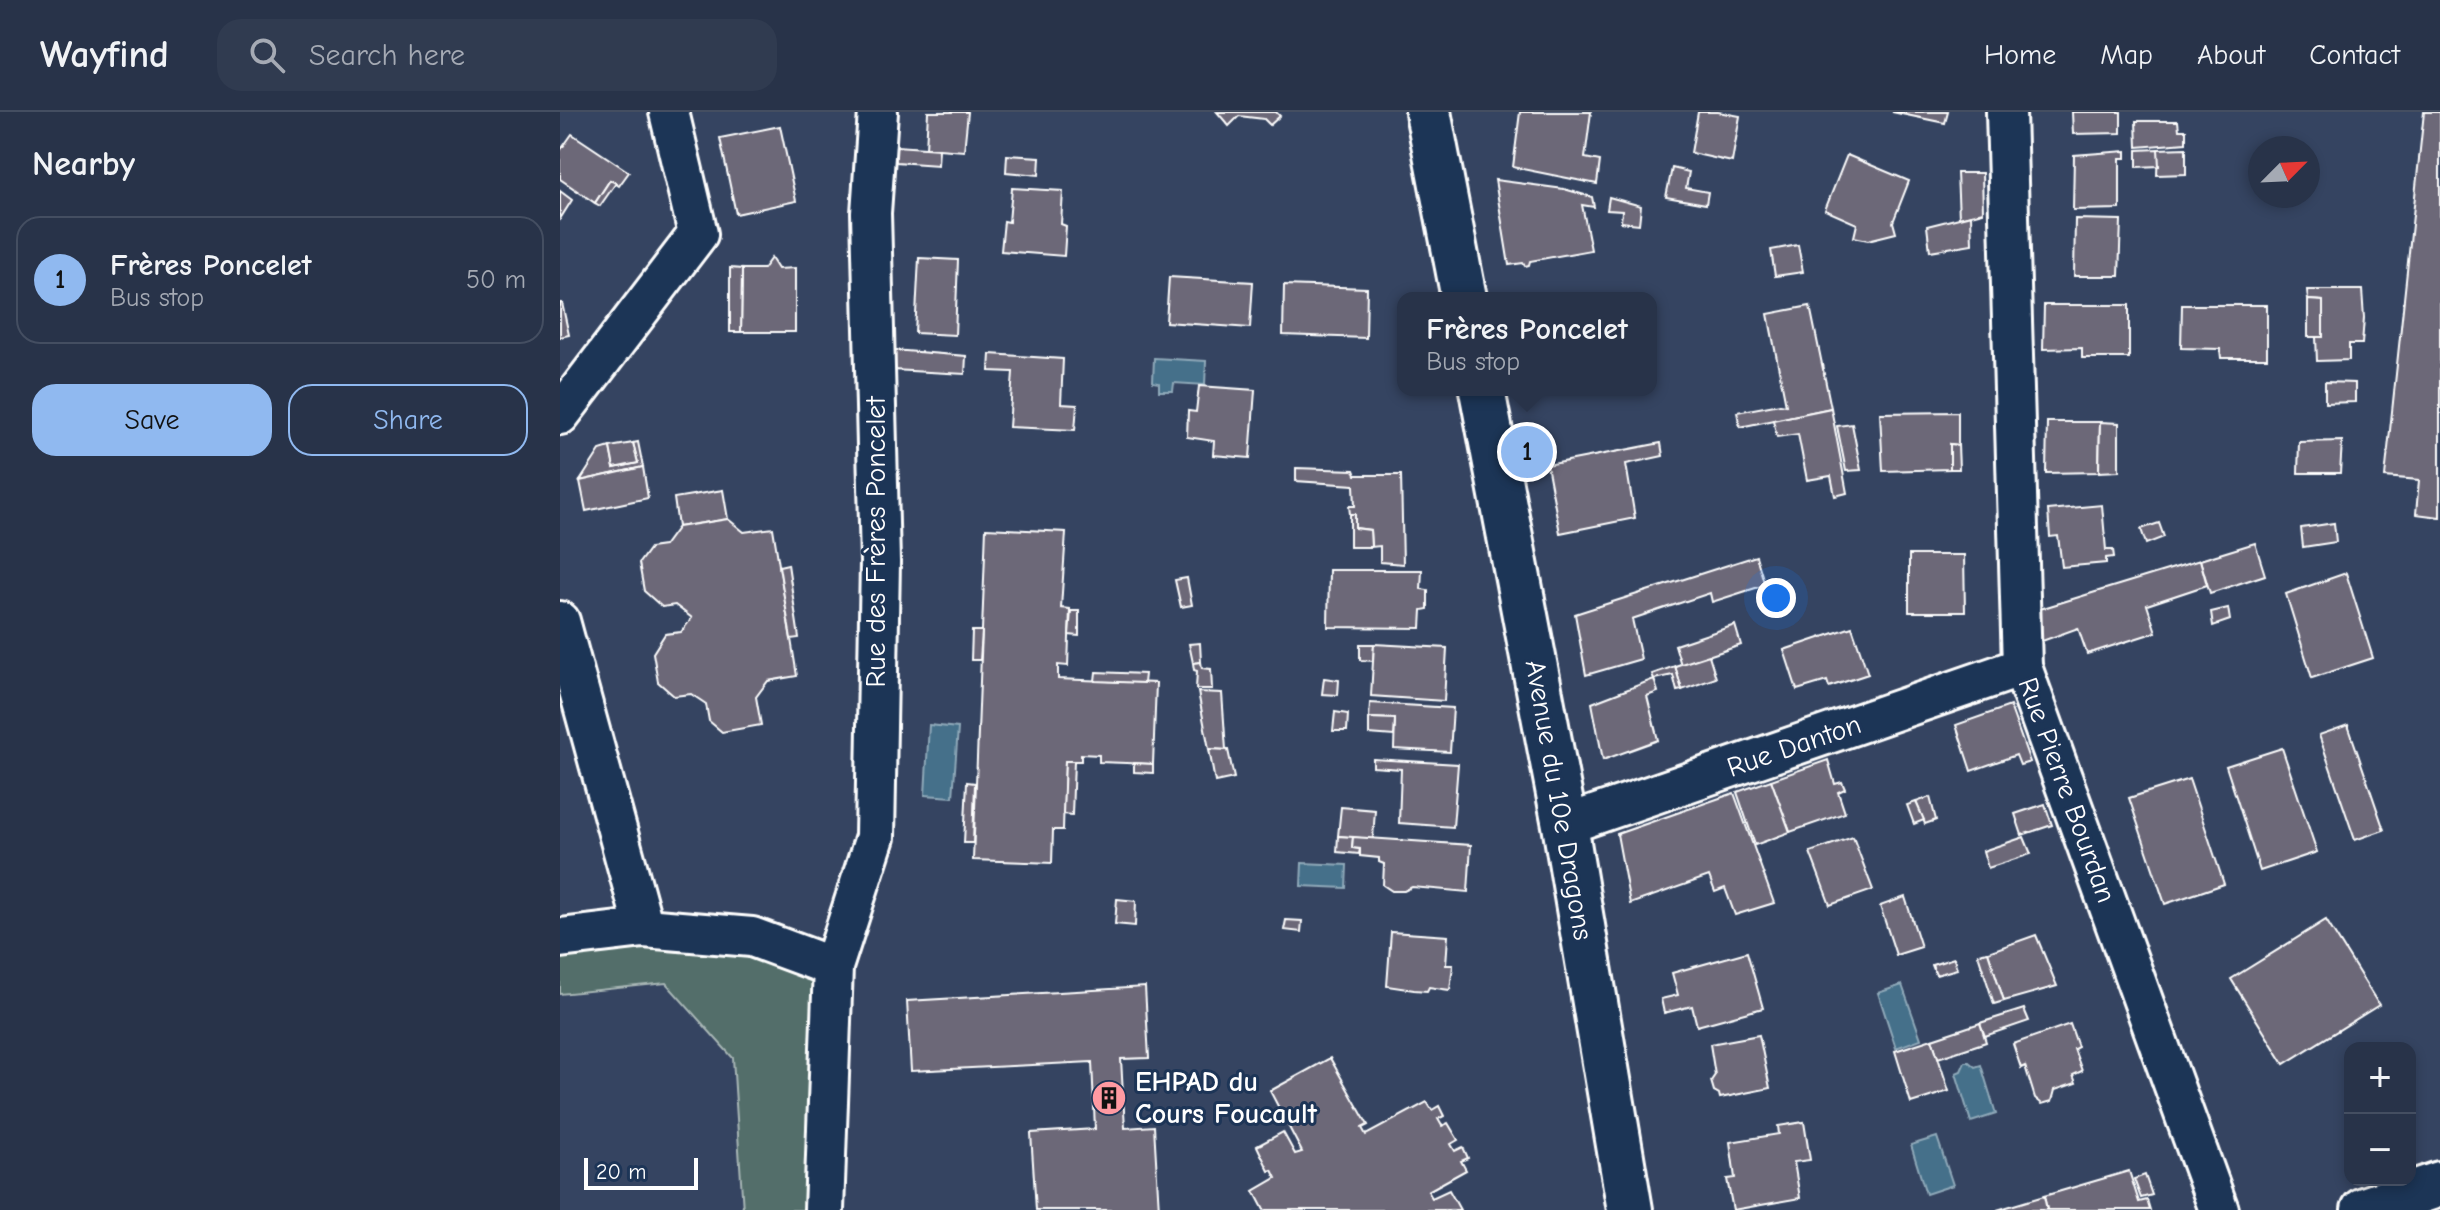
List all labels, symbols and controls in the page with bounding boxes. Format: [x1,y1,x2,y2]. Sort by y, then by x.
search box [217,19,777,91]
text: Wayfind [40,33,169,77]
icon: search [245,33,289,77]
text: Search here [309,38,465,73]
text: Home [1984,39,2056,71]
text: Map [2100,39,2153,71]
text: About [2197,39,2265,71]
text: Contact [2309,39,2400,71]
north arrow [2248,136,2320,208]
text: Nearby [32,144,135,184]
text: Frères Poncelet [110,248,312,283]
text: 1 [55,265,65,295]
text: 50 m [466,265,526,295]
text: Bus stop [110,283,204,313]
popup [1397,292,1657,396]
text: Frères Poncelet [1426,312,1628,347]
text: Bus stop [1426,347,1520,377]
button: Save [32,384,272,456]
button: Share [288,384,528,456]
street label: Rue des Frères Poncelet [860,396,892,687]
pin: 1 [1501,422,1553,482]
your location [1756,578,1796,618]
street label: Avenue du 10e Dragons [1519,657,1599,943]
street label: Rue Pierre Bourdan [2011,673,2123,907]
street label: Rue Danton [1723,708,1865,784]
map controls [2344,1042,2416,1186]
button: + [2344,1042,2416,1114]
place label: EHPAD du Cours Foucault [1135,1066,1318,1130]
building icon: EHPAD du Cours Foucault [1090,1079,1128,1117]
button: − [2344,1114,2416,1186]
scale bar [584,1154,698,1190]
text: 20 m [596,1159,646,1185]

